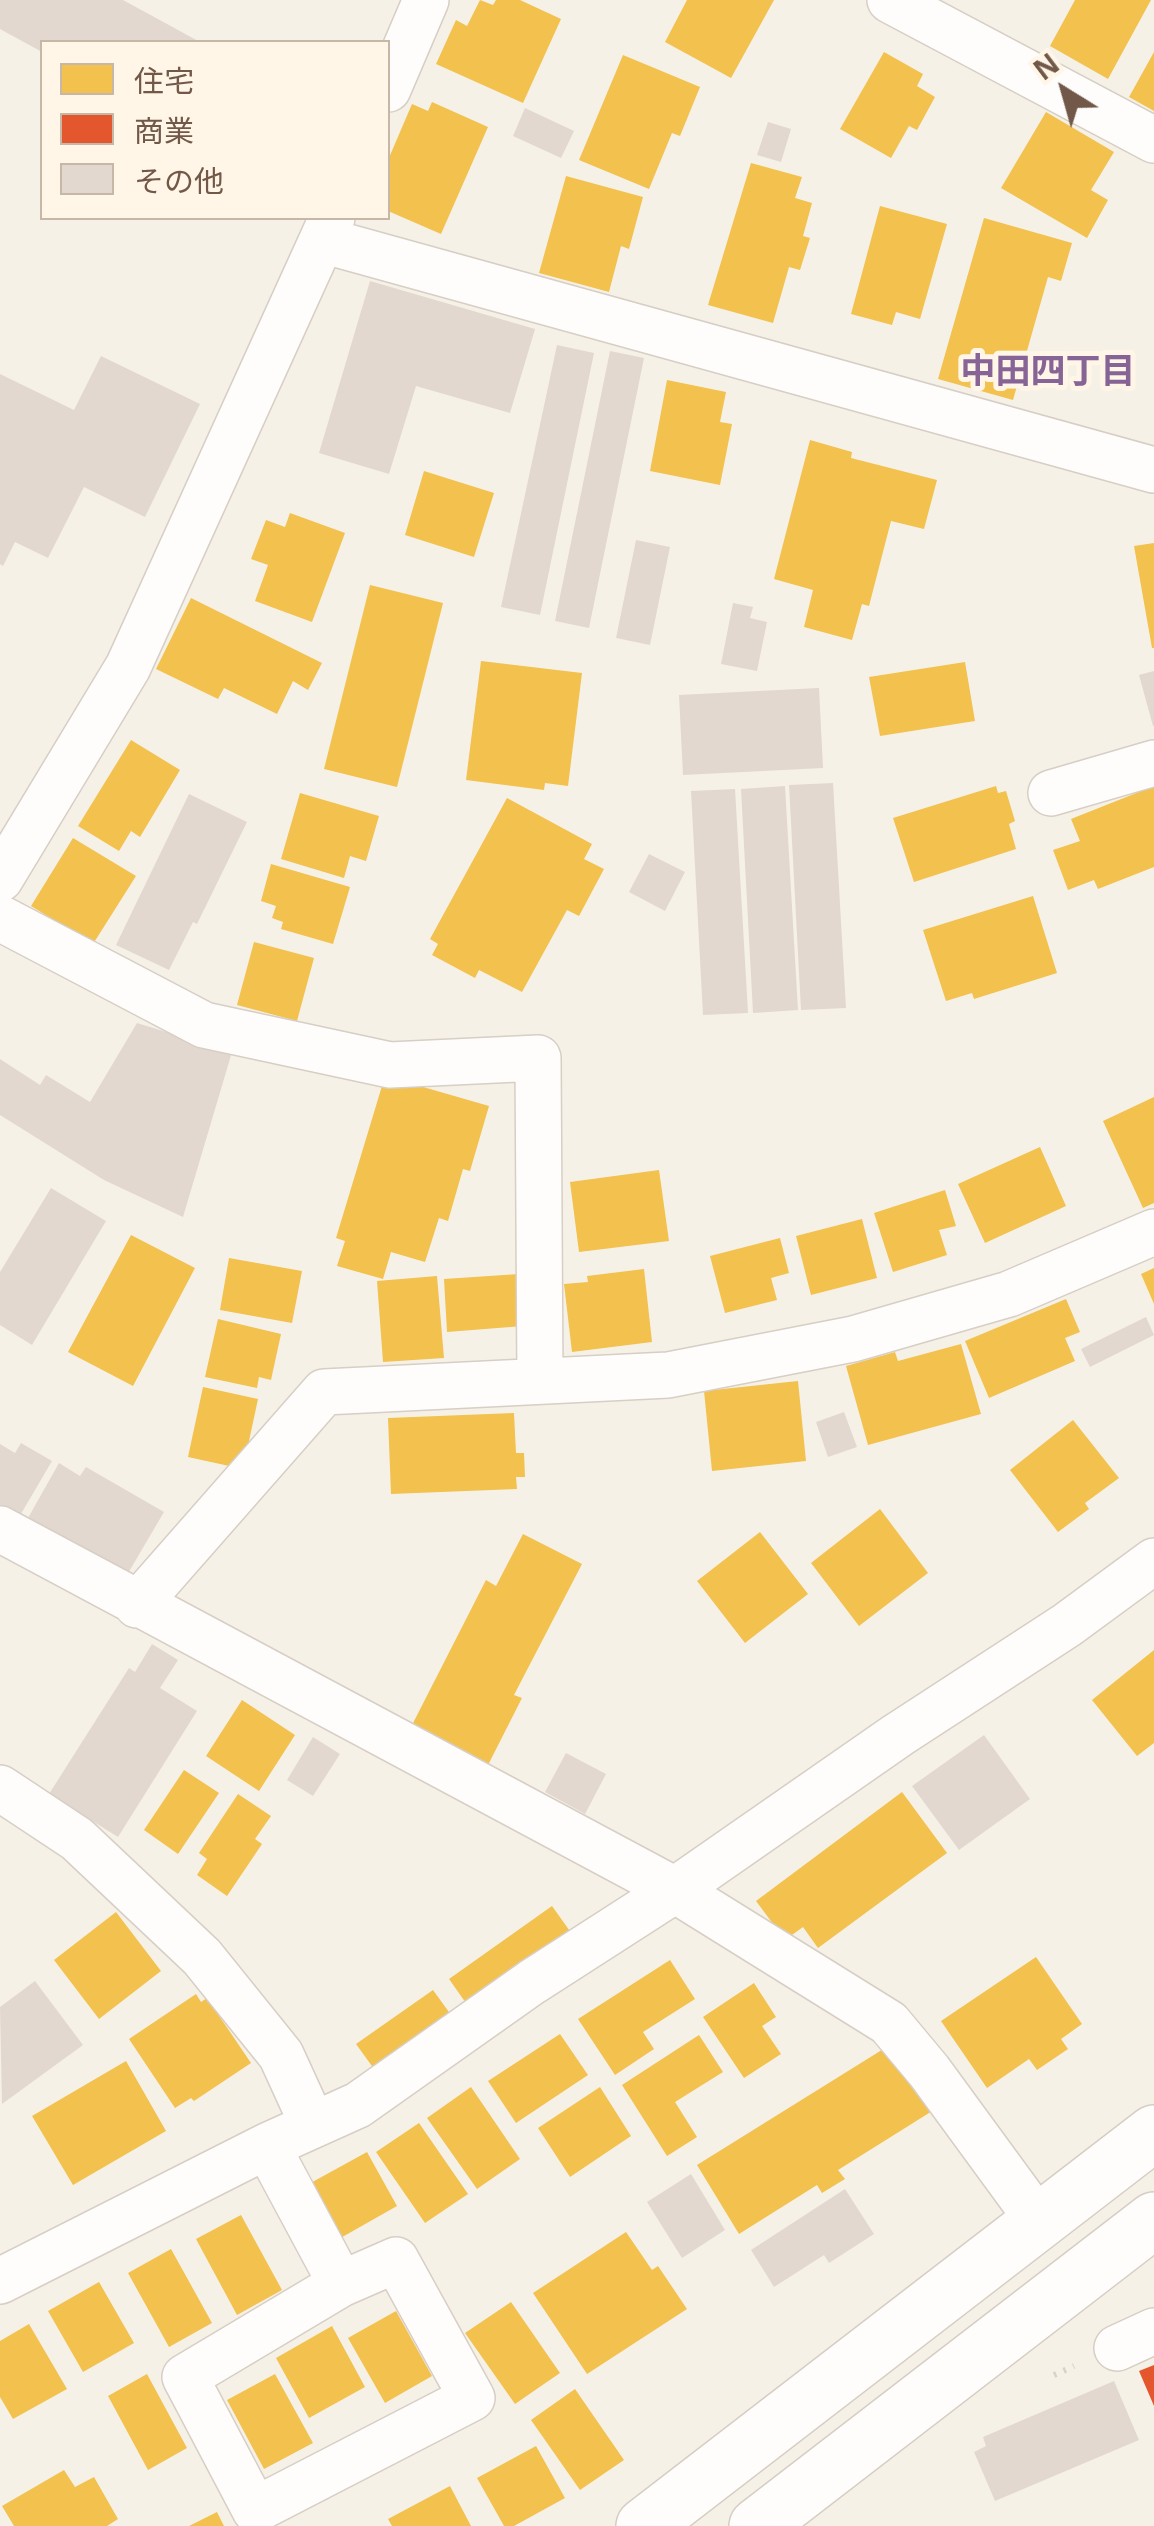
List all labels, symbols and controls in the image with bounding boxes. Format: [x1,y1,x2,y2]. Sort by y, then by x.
legend [40,40,390,220]
north arrow [1014,40,1114,140]
text: N [1025,44,1066,88]
text: 住宅 [134,60,194,101]
text: 商業 [134,110,194,151]
text: その他 [134,160,224,201]
district label: 中田四丁目 [961,352,1135,394]

